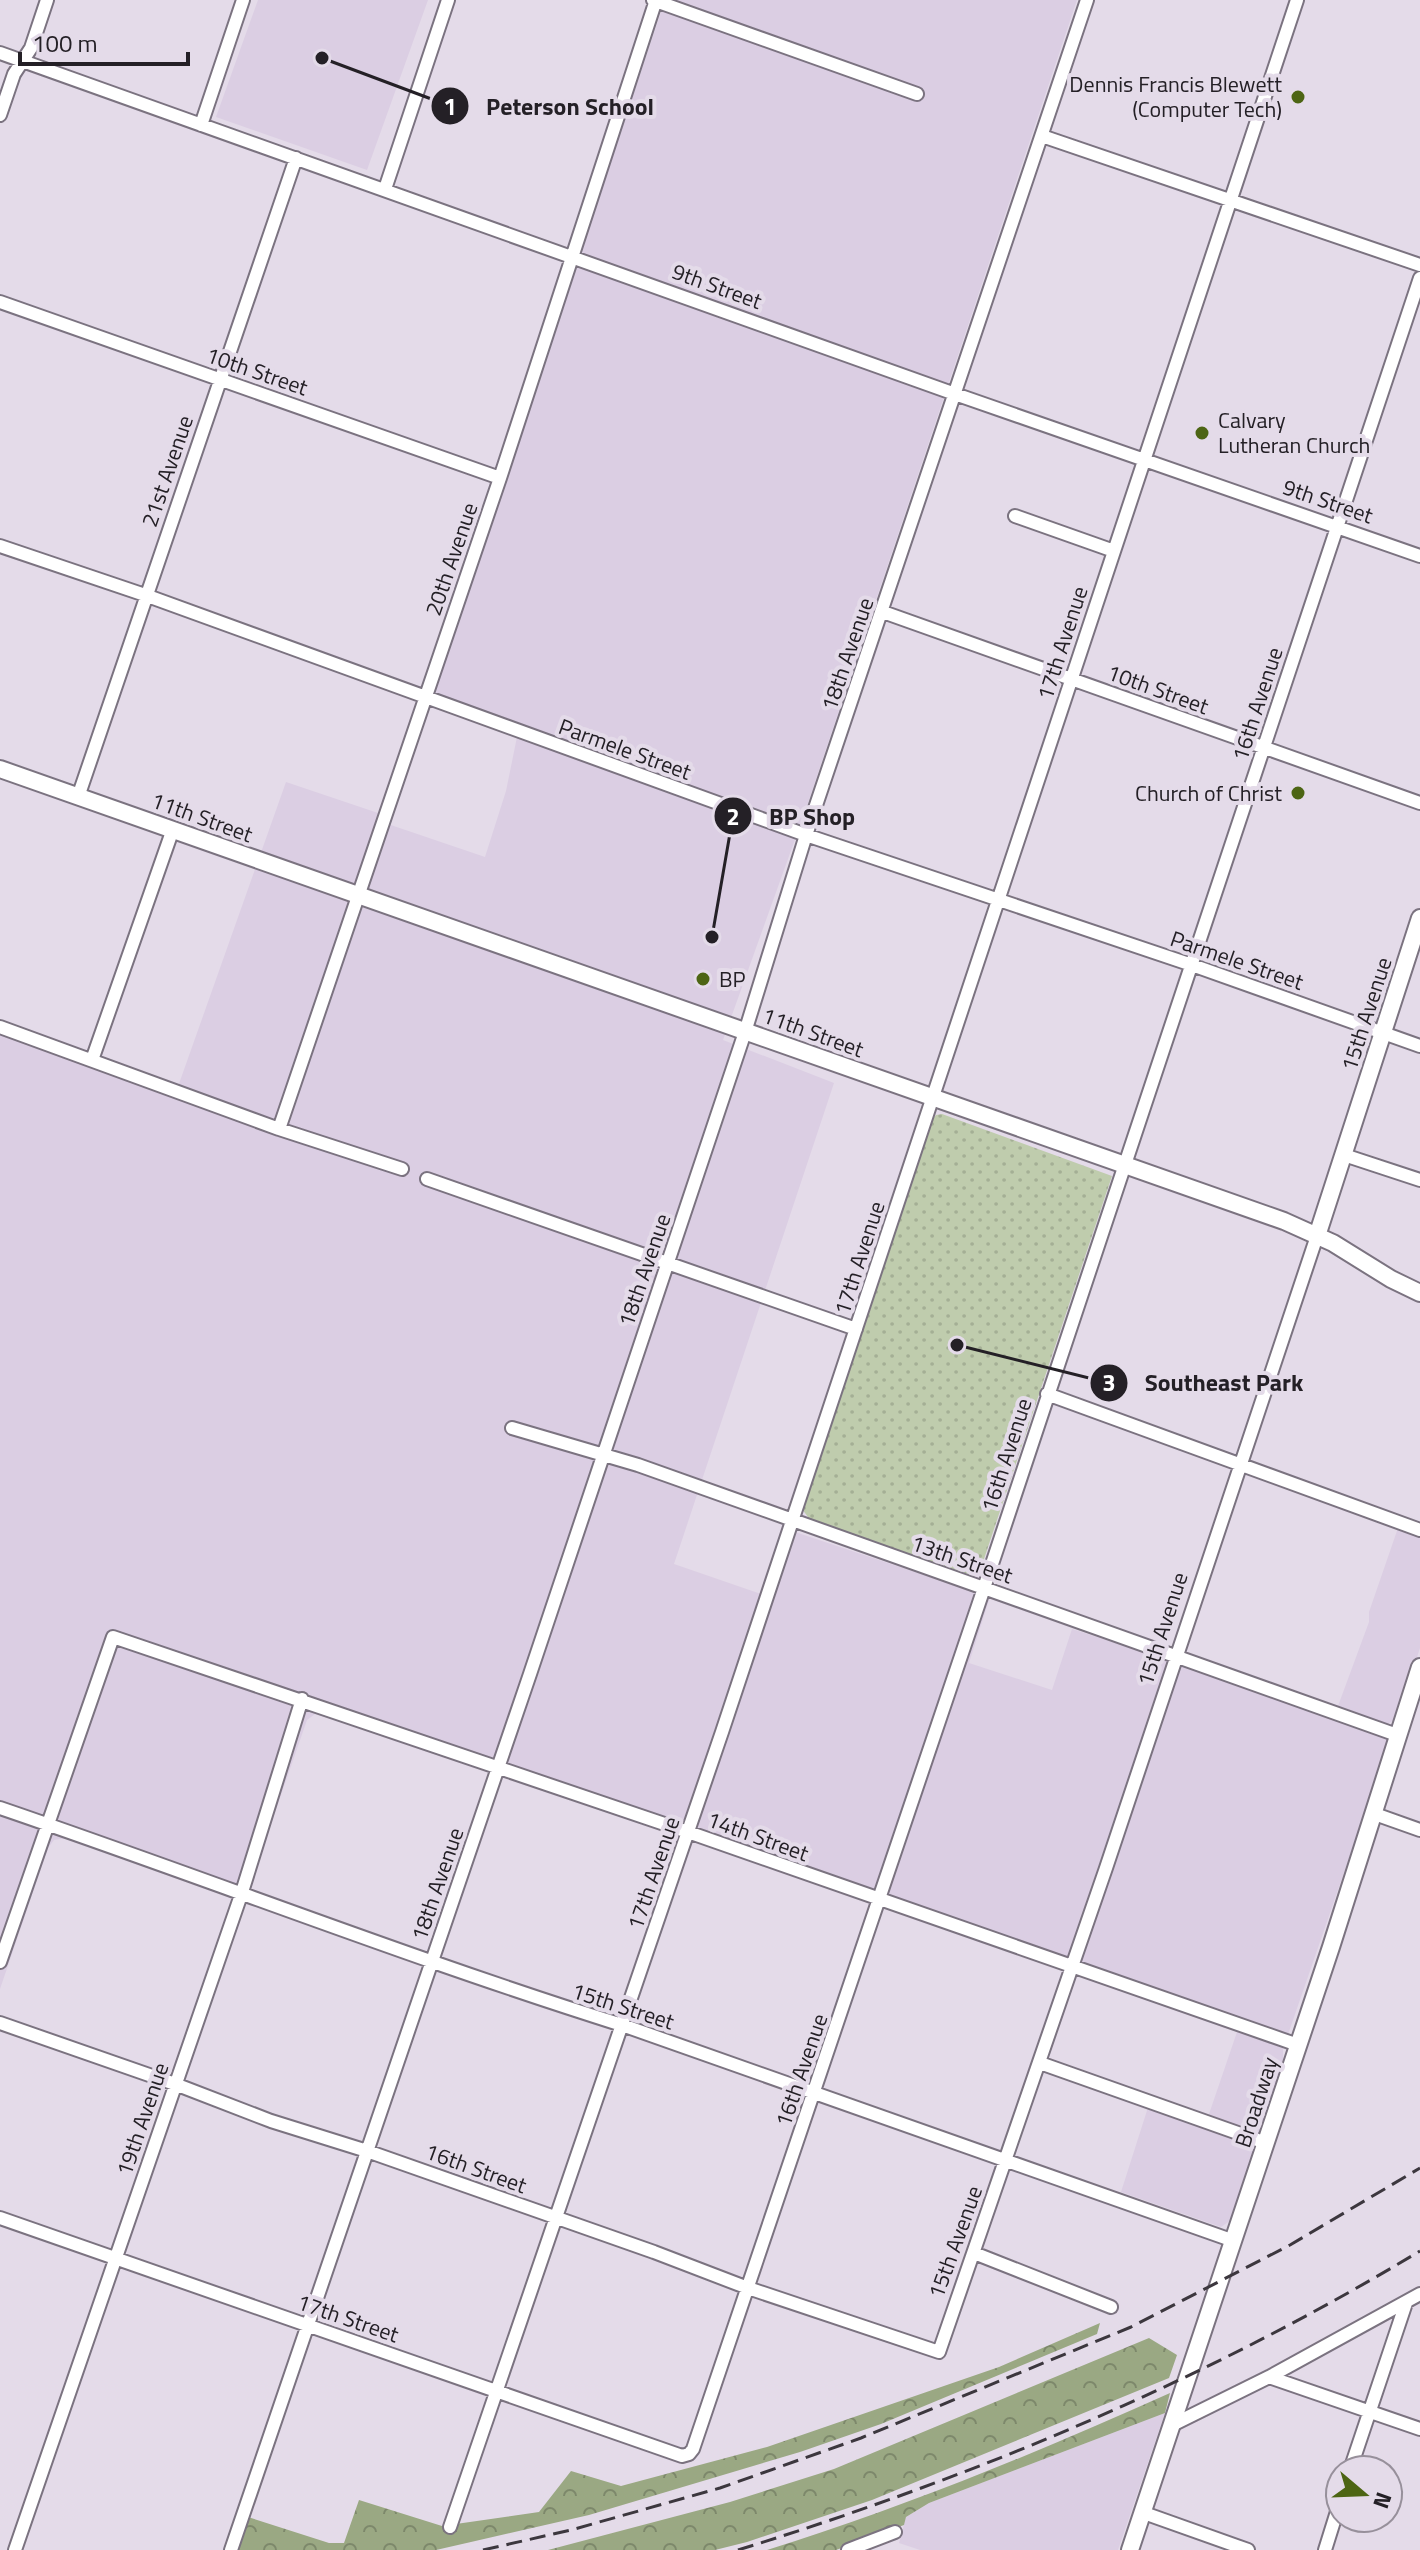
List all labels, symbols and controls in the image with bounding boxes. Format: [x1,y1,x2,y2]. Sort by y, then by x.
scale bar [20,16,188,66]
text: 100 m [32,25,98,61]
place label: Dennis Francis Blewett (Computer Tech) [1069,67,1282,126]
callout: Peterson School [430,82,670,130]
text: 1 [443,88,457,124]
text: Peterson School [486,88,654,124]
marker: Dennis Francis Blewett (Computer Tech) [1289,88,1307,106]
street label: 9th Street [667,254,767,318]
street label: 10th Street [201,338,313,404]
place label: Calvary Lutheran Church [1218,403,1370,462]
street label: 21st Avenue [132,411,202,531]
marker: Calvary Lutheran Church [1193,424,1211,442]
street label: 9th Street [1278,470,1378,532]
street label: 20th Avenue [416,498,486,620]
street label: 17th Avenue [1028,582,1096,704]
street label: 18th Avenue [812,593,882,715]
street label: 16th Avenue [1223,643,1291,765]
street label: 10th Street [1103,655,1214,723]
street label: Parmele Street [554,709,696,789]
place label: Church of Christ [1135,776,1282,810]
street label: 11th Street [147,783,258,851]
marker: Church of Christ [1289,784,1307,802]
callout: BP Shop [713,792,871,840]
text: 2 [726,798,740,834]
text: BP Shop [769,798,855,834]
street label: Parmele Street [1166,921,1308,999]
street label: 15th Avenue [1332,953,1400,1075]
place label: BP [719,962,746,996]
marker: BP [694,970,712,988]
street label: 11th Street [758,998,869,1066]
street label: 17th Avenue [825,1197,893,1319]
street label: 18th Avenue [609,1209,679,1331]
callout: Southeast Park [1089,1359,1319,1407]
text: 3 [1102,1364,1116,1400]
text: Southeast Park [1145,1364,1304,1400]
street label: 16th Avenue [972,1394,1040,1516]
street label: 13th Street [906,1526,1018,1592]
street label: 15th Avenue [1128,1568,1196,1690]
street label: 14th Street [703,1802,814,1870]
street label: 17th Avenue [618,1812,688,1934]
street label: 18th Avenue [402,1823,472,1945]
street label: 15th Street [567,1973,679,2039]
street label: 16th Avenue [766,2009,836,2131]
street label: Broadway [1225,2052,1287,2152]
street label: 19th Avenue [107,2058,177,2180]
street label: 16th Street [421,2134,532,2202]
street label: 15th Avenue [919,2181,991,2303]
street label: 17th Street [292,2285,404,2351]
north arrow [1324,2454,1404,2534]
text: N [1364,2488,1401,2513]

